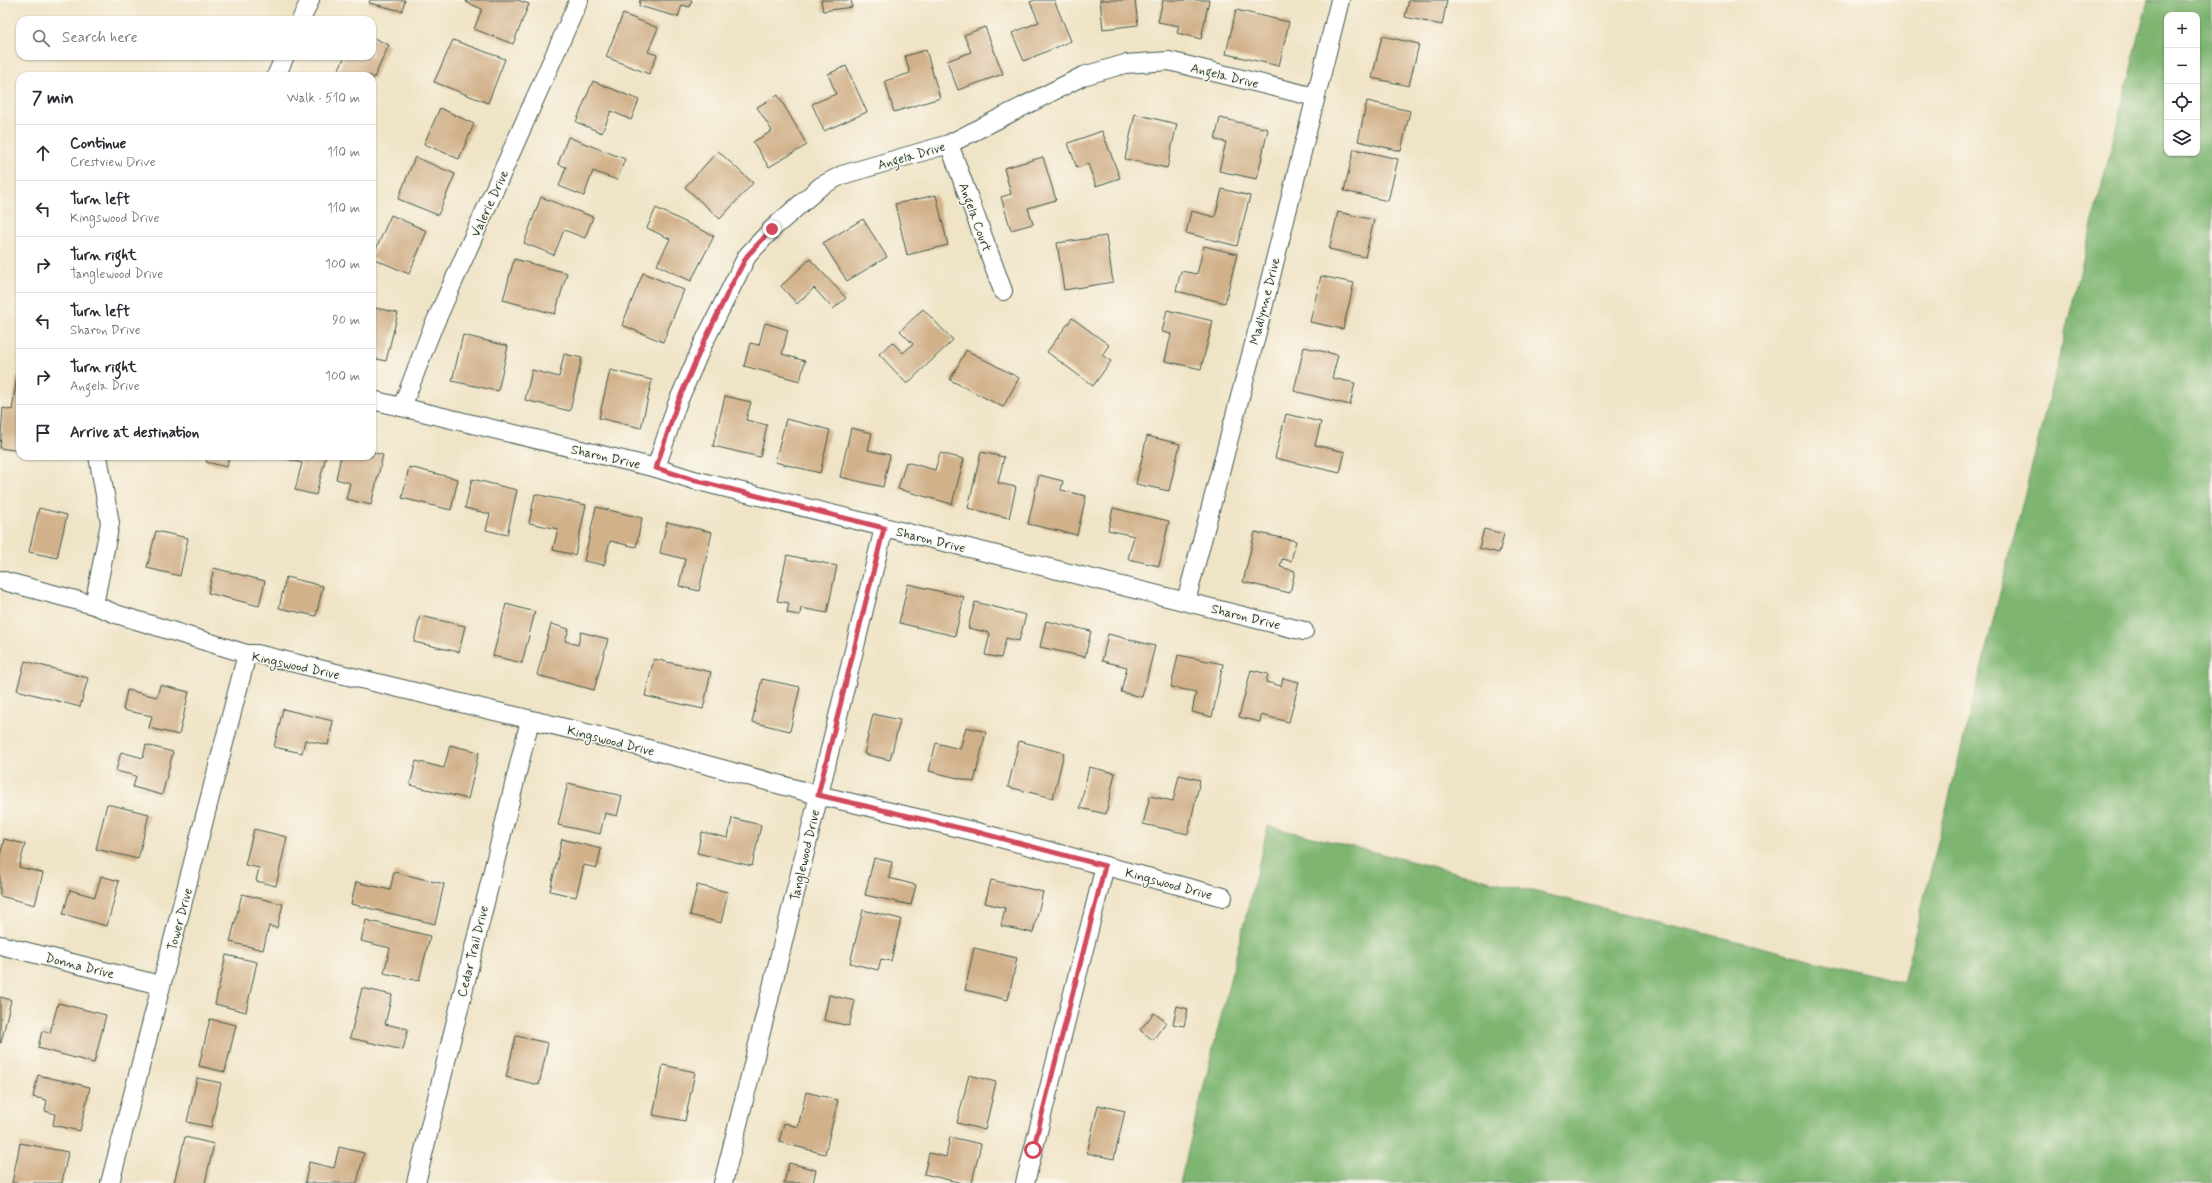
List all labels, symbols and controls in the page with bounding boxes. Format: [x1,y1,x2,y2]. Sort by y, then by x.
map controls [2164,12,2200,156]
button: + [2164,12,2200,48]
search box [16,16,376,60]
icon: search [30,27,52,49]
text: Search here [62,28,138,48]
button: − [2164,48,2200,84]
street label: Angela Drive [1188,60,1261,95]
button: locate [2164,84,2200,120]
text: 7 min [32,87,74,109]
text: Walk · 510 m [287,90,360,107]
button: layers [2164,120,2200,156]
text: Continue [70,134,126,154]
street label: Angela Drive [876,139,948,176]
icon: ahead [32,142,54,164]
text: 110 m [327,144,360,161]
text: Crestview Drive [70,154,156,171]
street label: Valerie Drive [467,167,513,240]
street label: Angela Court [952,181,995,255]
text: Turn left [70,190,130,210]
icon: left [32,198,54,220]
text: 110 m [327,200,360,217]
text: Kingswood Drive [70,210,159,227]
route end [763,220,781,238]
text: Turn right [70,246,137,266]
icon: right [32,254,54,276]
text: 100 m [325,256,360,273]
street label: Madlynne Drive [1246,256,1285,347]
text: Tanglewood Drive [70,266,163,283]
text: Turn left [70,302,130,322]
icon: left [32,310,54,332]
text: 90 m [332,312,360,329]
text: Sharon Drive [70,322,141,339]
text: Turn right [70,358,137,378]
icon: right [32,366,54,388]
text: 100 m [325,368,360,385]
text: Angela Drive [70,378,140,395]
icon: arrive [32,422,54,444]
text: Arrive at destination [70,423,199,443]
street label: Sharon Drive [569,441,642,474]
street label: Sharon Drive [894,524,967,557]
street label: Sharon Drive [1209,601,1282,634]
street label: Kingswood Drive [250,649,341,685]
street label: Kingswood Drive [565,722,656,762]
street label: Tanglewood Drive [787,808,825,903]
street label: Kingswood Drive [1123,865,1214,905]
street label: Tower Drive [164,886,197,953]
street label: Cedar Trail Drive [454,904,493,999]
street label: Donna Drive [43,950,116,983]
route start [1024,1141,1042,1159]

